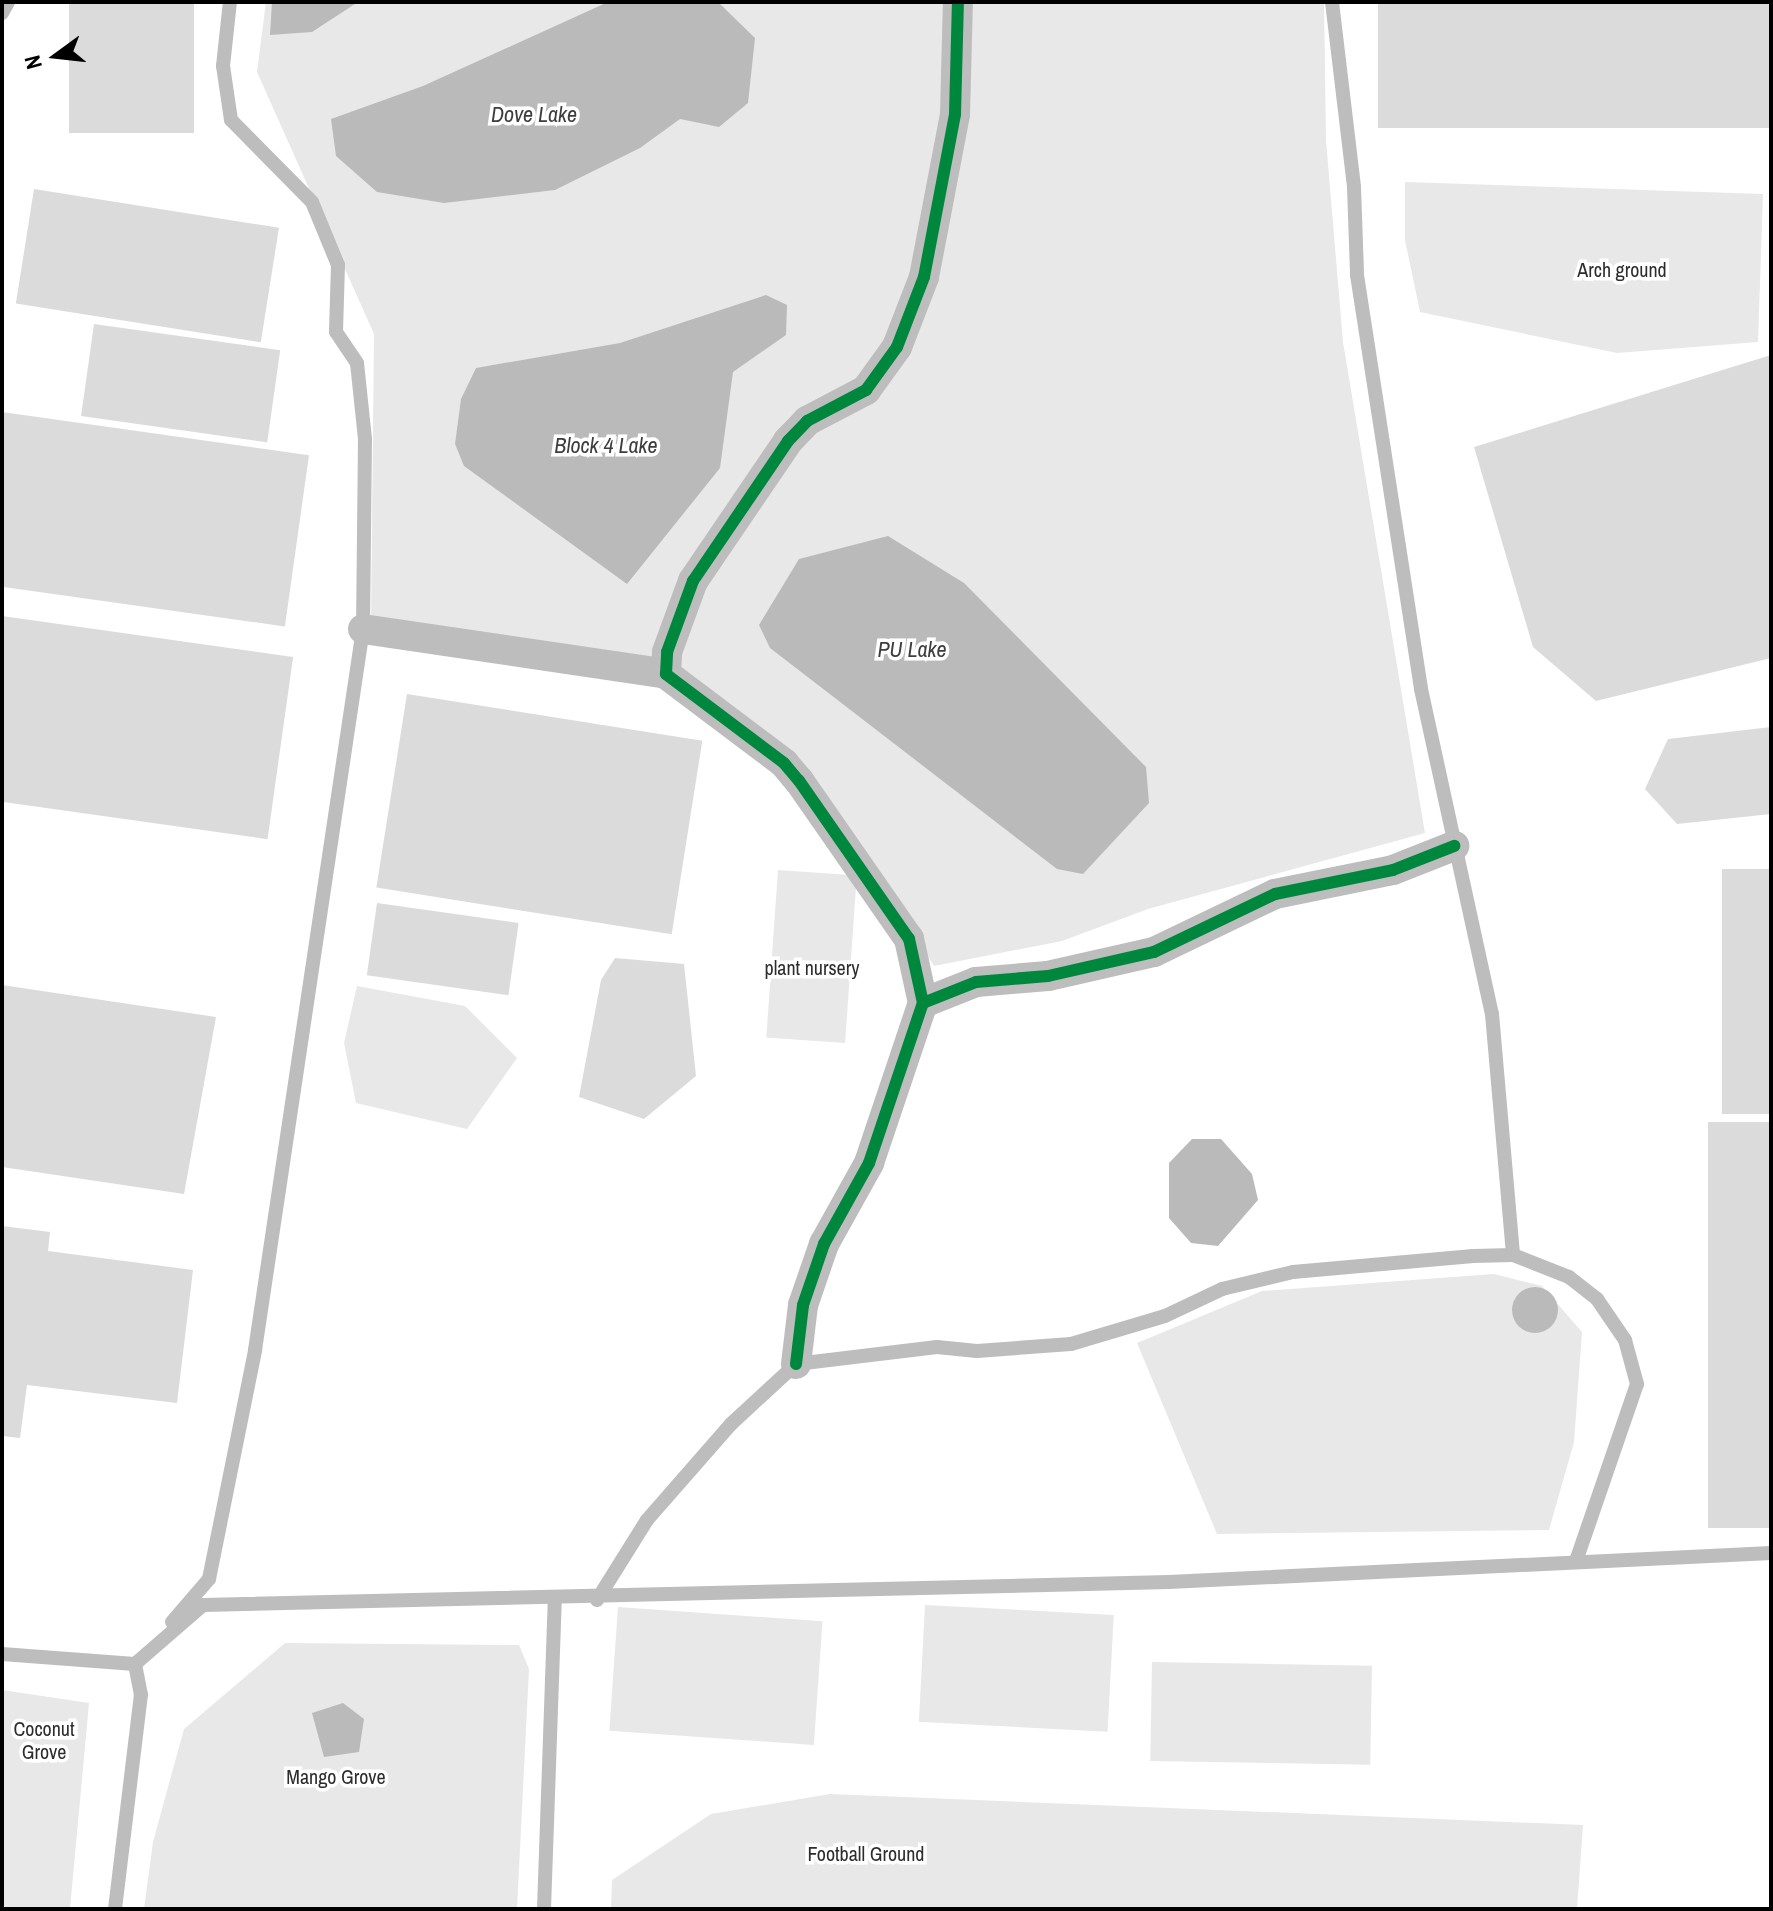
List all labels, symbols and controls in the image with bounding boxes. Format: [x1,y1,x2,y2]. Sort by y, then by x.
north arrow [16,16,96,96]
text: N [17,52,49,72]
water label: Dove Lake [491,102,577,128]
park label: Arch ground [1577,257,1667,281]
water label: Block 4 Lake [554,433,658,459]
water label: PU Lake [877,637,947,663]
park label: plant nursery [765,955,859,979]
park label: Coconut Grove [13,1716,75,1763]
park label: Mango Grove [286,1764,386,1788]
park label: Football Ground [808,1841,924,1865]

